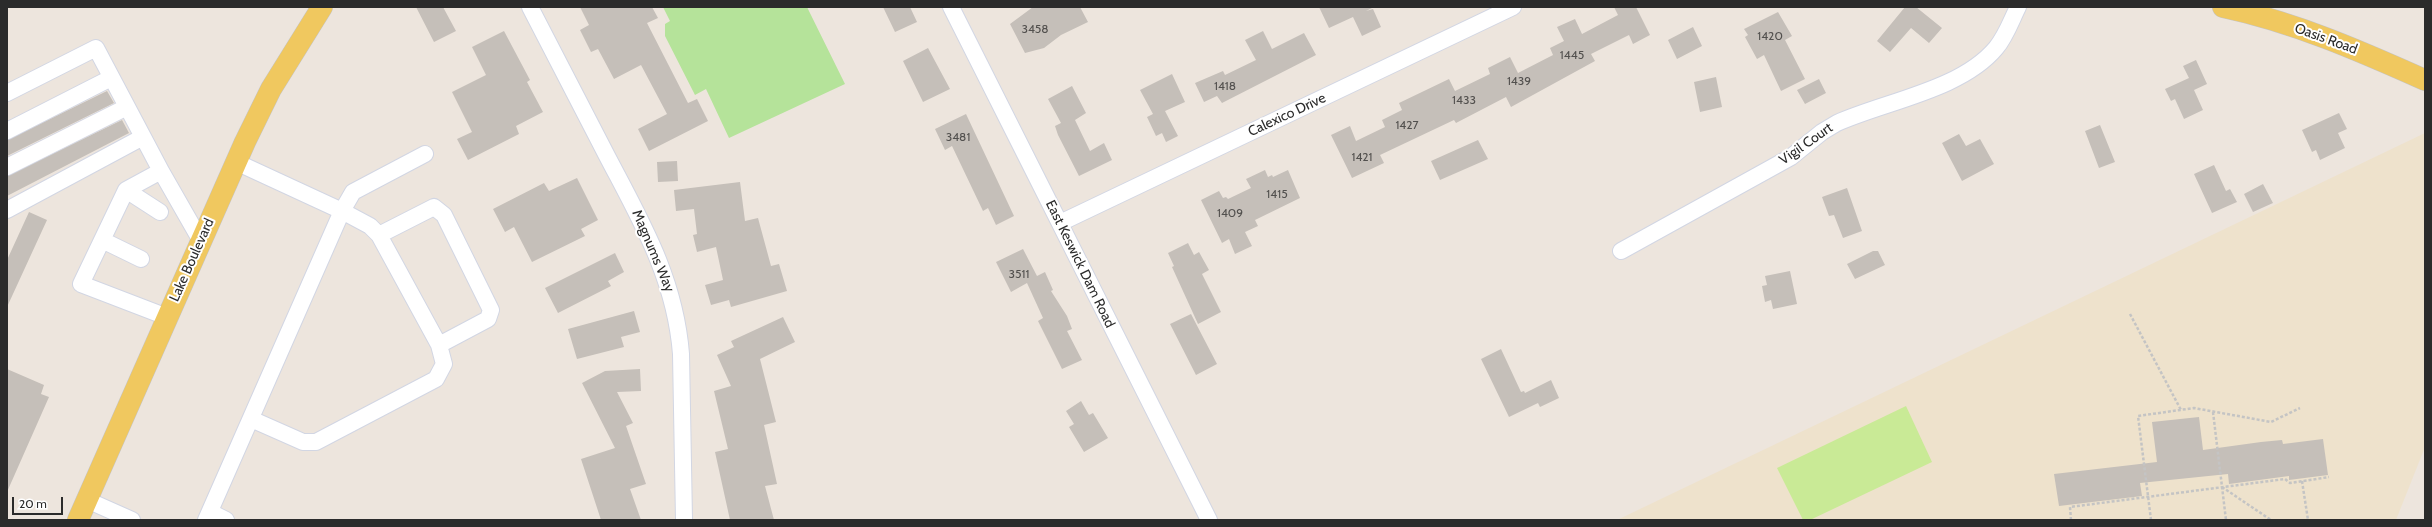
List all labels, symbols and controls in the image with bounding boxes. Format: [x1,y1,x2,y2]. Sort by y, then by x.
street label: Oasis Road [2292,20,2360,58]
house number: 3458 [1021,22,1049,36]
house number: 1420 [1757,29,1783,43]
house number: 1445 [1560,48,1584,62]
house number: 1439 [1507,74,1531,88]
house number: 1418 [1214,79,1236,93]
street label: Calexico Drive [1245,90,1329,140]
house number: 1433 [1452,93,1476,107]
house number: 1427 [1395,118,1419,132]
street label: Vigil Court [1776,120,1836,168]
house number: 3481 [946,130,970,144]
house number: 1421 [1351,150,1373,164]
house number: 1415 [1266,187,1288,201]
street label: East Keswick Dam Road [1042,197,1118,331]
house number: 1409 [1217,206,1243,220]
street label: Magnums Way [628,207,678,295]
street label: Lake Boulevard [166,216,218,304]
house number: 3511 [1009,267,1029,281]
scale bar [14,489,65,515]
text: 20 m [19,496,47,511]

